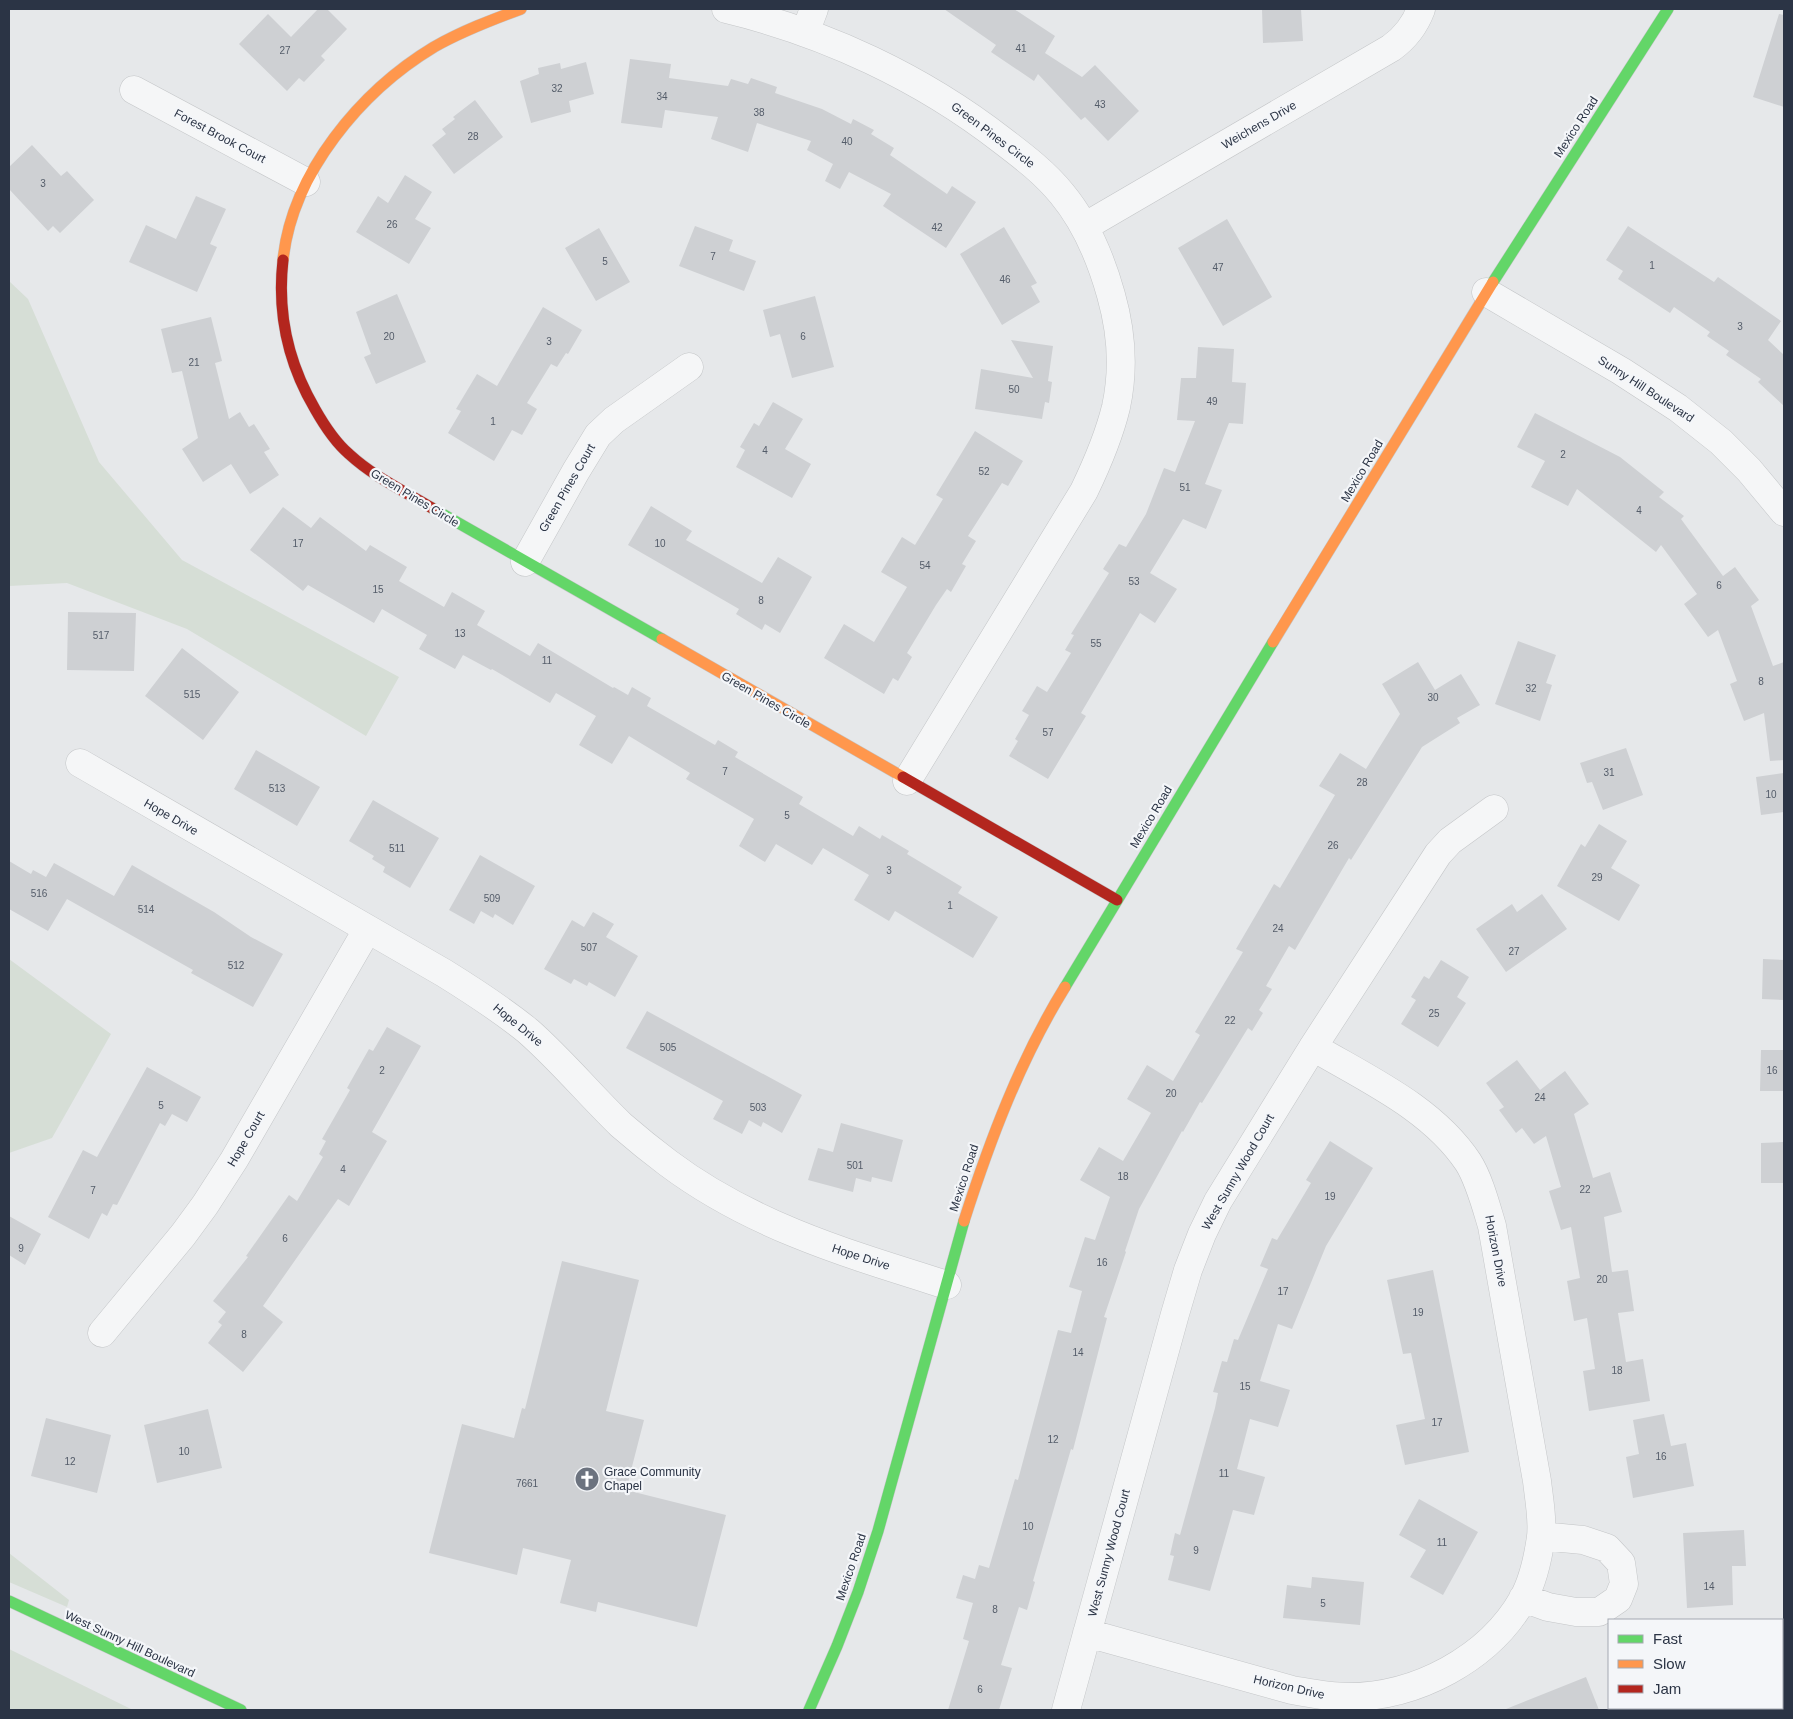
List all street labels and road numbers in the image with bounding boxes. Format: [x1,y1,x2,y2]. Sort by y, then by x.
street label: Mexico Road [1551,94,1601,160]
street label: Weichens Drive [1219,98,1299,152]
street label: Green Pines Circle [949,99,1038,171]
street label: Forest Brook Court [172,106,269,166]
street label: Sunny Hill Boulevard [1595,353,1697,425]
street label: Mexico Road [1338,437,1386,505]
street label: Green Pines Court [536,441,598,535]
street label: Green Pines Circle [368,466,462,530]
street label: Green Pines Circle [719,669,813,731]
street label: Mexico Road [1127,783,1175,851]
street label: Hope Drive [142,796,201,838]
street label: Hope Drive [490,1001,546,1050]
street label: Hope Court [225,1108,268,1169]
street label: West Sunny Wood Court [1199,1111,1277,1232]
street label: Mexico Road [947,1143,981,1213]
street label: Horizon Drive [1482,1214,1510,1288]
street label: Hope Drive [830,1241,892,1273]
street label: West Sunny Wood Court [1085,1487,1133,1618]
street label: Mexico Road [833,1532,869,1602]
street label: West Sunny Hill Boulevard [63,1608,197,1680]
street label: Horizon Drive [1252,1672,1326,1702]

